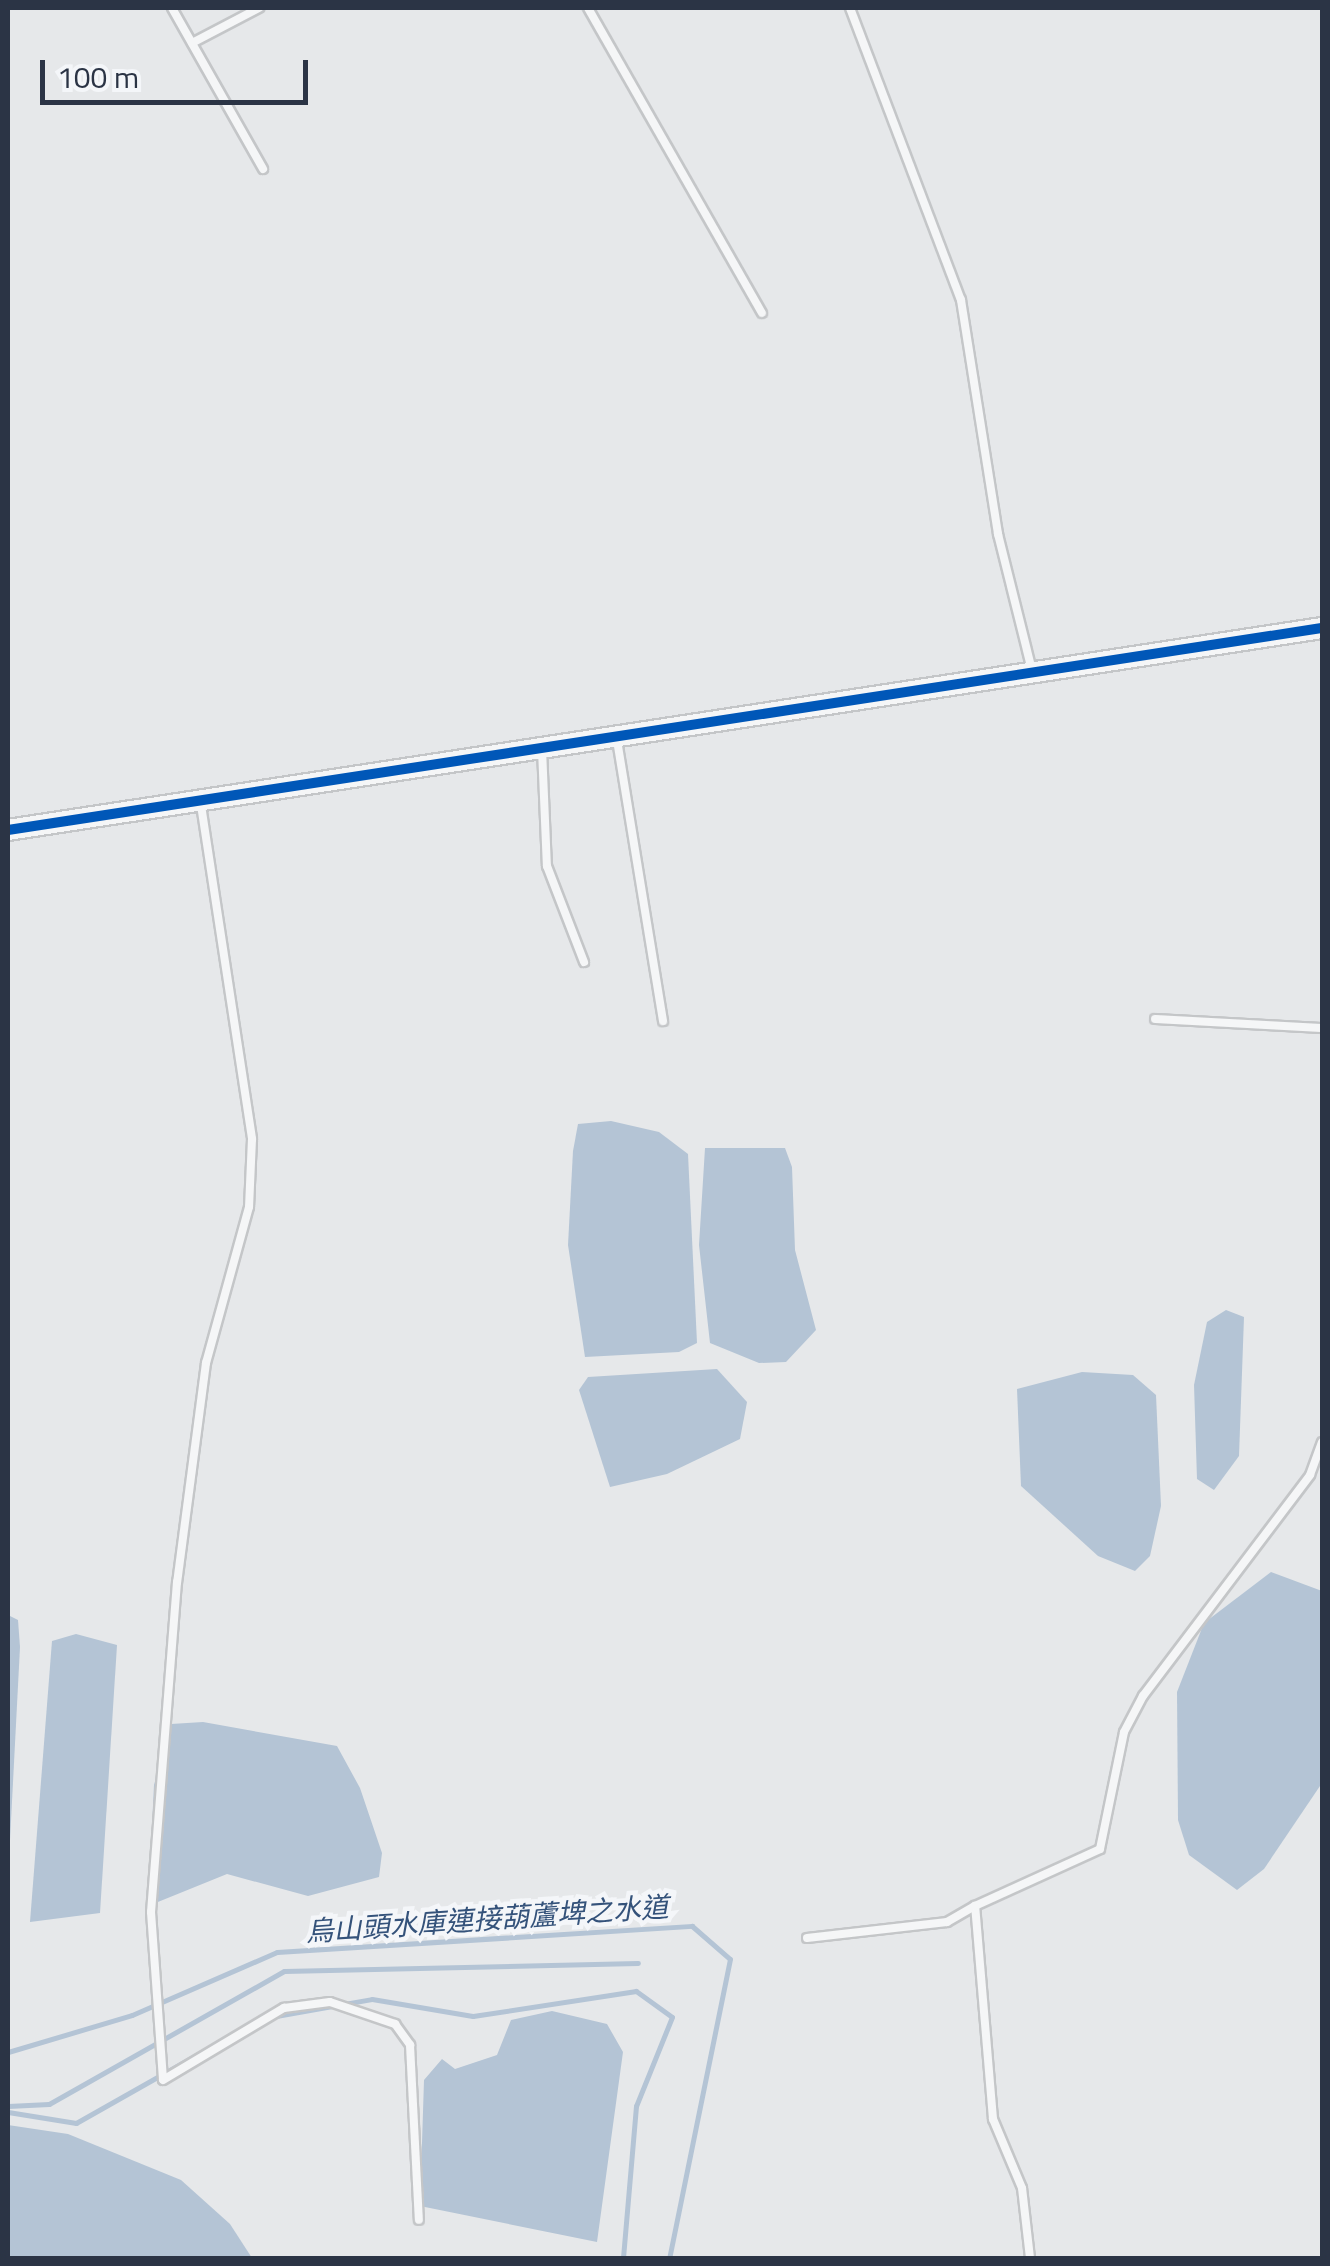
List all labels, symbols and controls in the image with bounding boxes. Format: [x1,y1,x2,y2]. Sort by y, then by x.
scale bar [45,40,312,102]
text: 100 m [57,54,139,100]
water label: 烏山頭水庫連接葫蘆埤之水道 [304,1890,670,1948]

